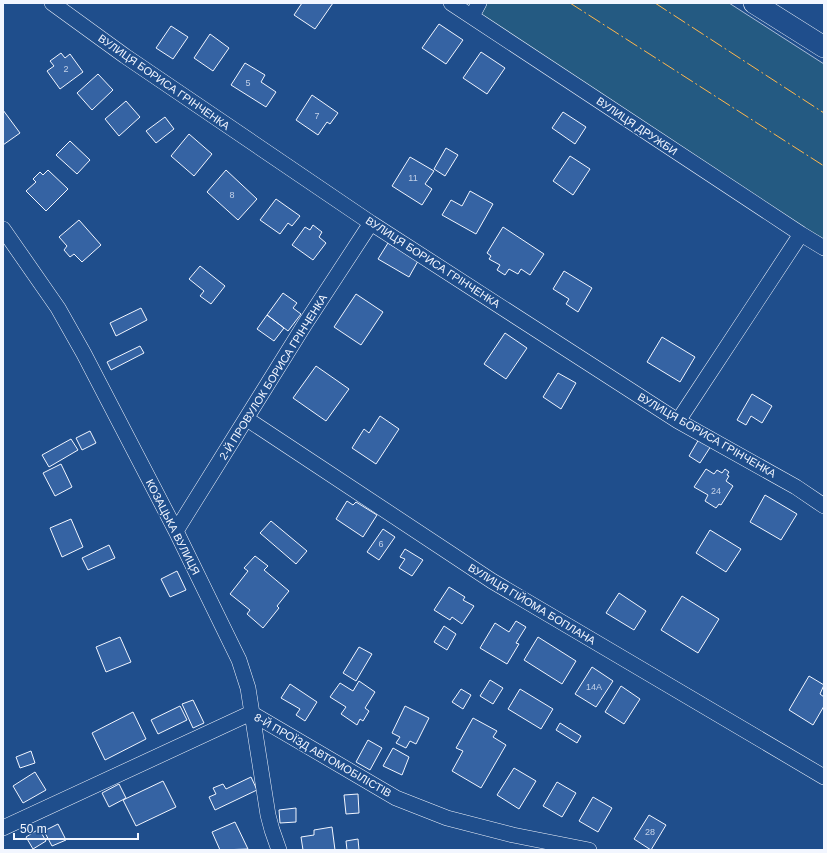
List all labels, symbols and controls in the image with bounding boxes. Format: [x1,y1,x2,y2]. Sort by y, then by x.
street label: ВУЛИЦЯ БОРИСА ГРІНЧЕНКА [96,32,232,132]
house number: 2 [63,64,69,74]
house number: 5 [245,78,251,88]
street label: ВУЛИЦЯ ДРУЖБИ [594,95,680,157]
house number: 7 [314,111,320,121]
house number: 11 [408,173,418,183]
house number: 8 [229,190,235,200]
street label: ВУЛИЦЯ БОРИСА ГРІНЧЕНКА [364,214,503,310]
street label: 2-Й ПРОВУЛОК БОРИСА ГРІНЧЕНКА [217,292,330,462]
street label: ВУЛИЦЯ БОРИСА ГРІНЧЕНКА [636,390,779,480]
street label: КОЗАЦЬКА ВУЛИЦЯ [144,477,202,577]
house number: 24 [711,486,721,496]
house number: 6 [378,539,384,549]
street label: ВУЛИЦЯ ГІЙОМА БОПЛАНА [466,561,598,647]
house number: 14А [586,682,602,692]
street label: 8-Й ПРОЇЗД АВТОМОБІЛІСТІВ [252,711,394,799]
scale bar [14,815,138,841]
text: 50 m [20,822,47,836]
house number: 28 [645,827,655,837]

